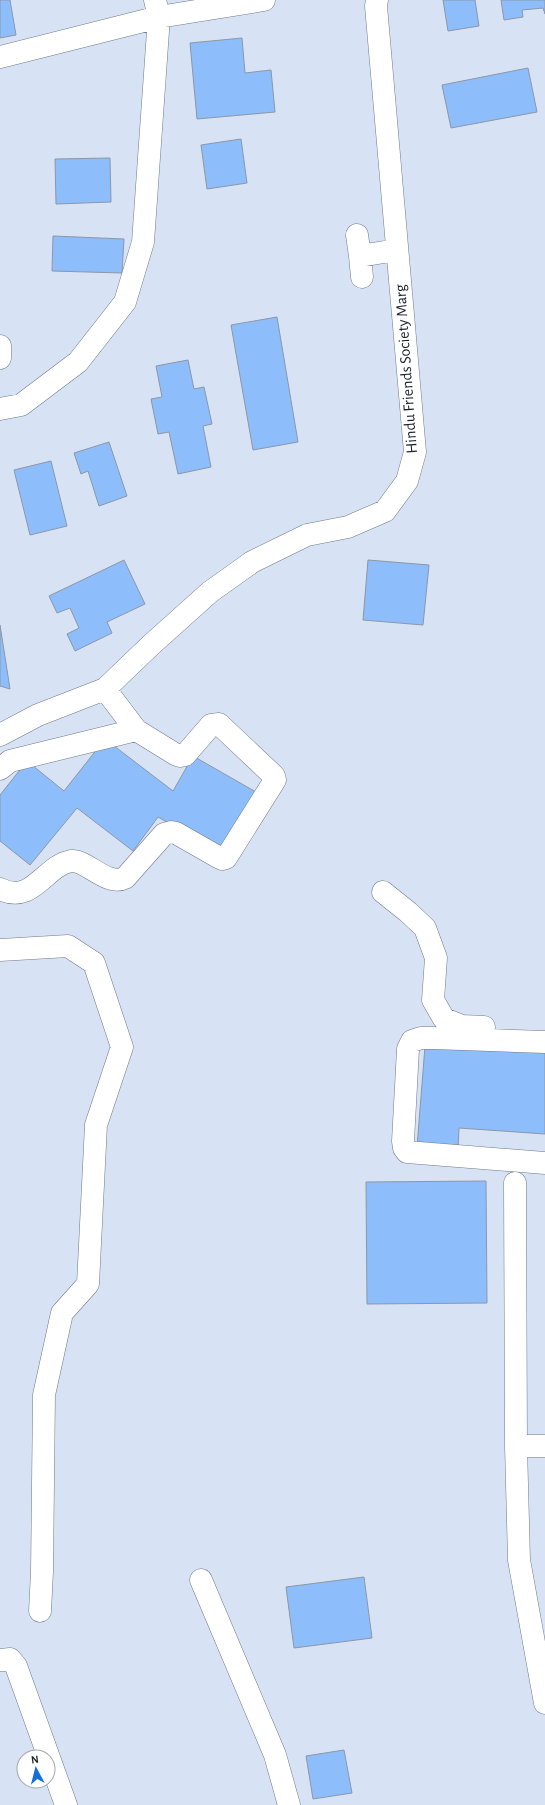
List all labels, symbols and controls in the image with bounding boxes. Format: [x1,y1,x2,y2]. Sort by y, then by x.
street label: Hindu Friends Society Marg [392,283,421,454]
north arrow [16,1749,56,1789]
text: N [30,1754,39,1765]

